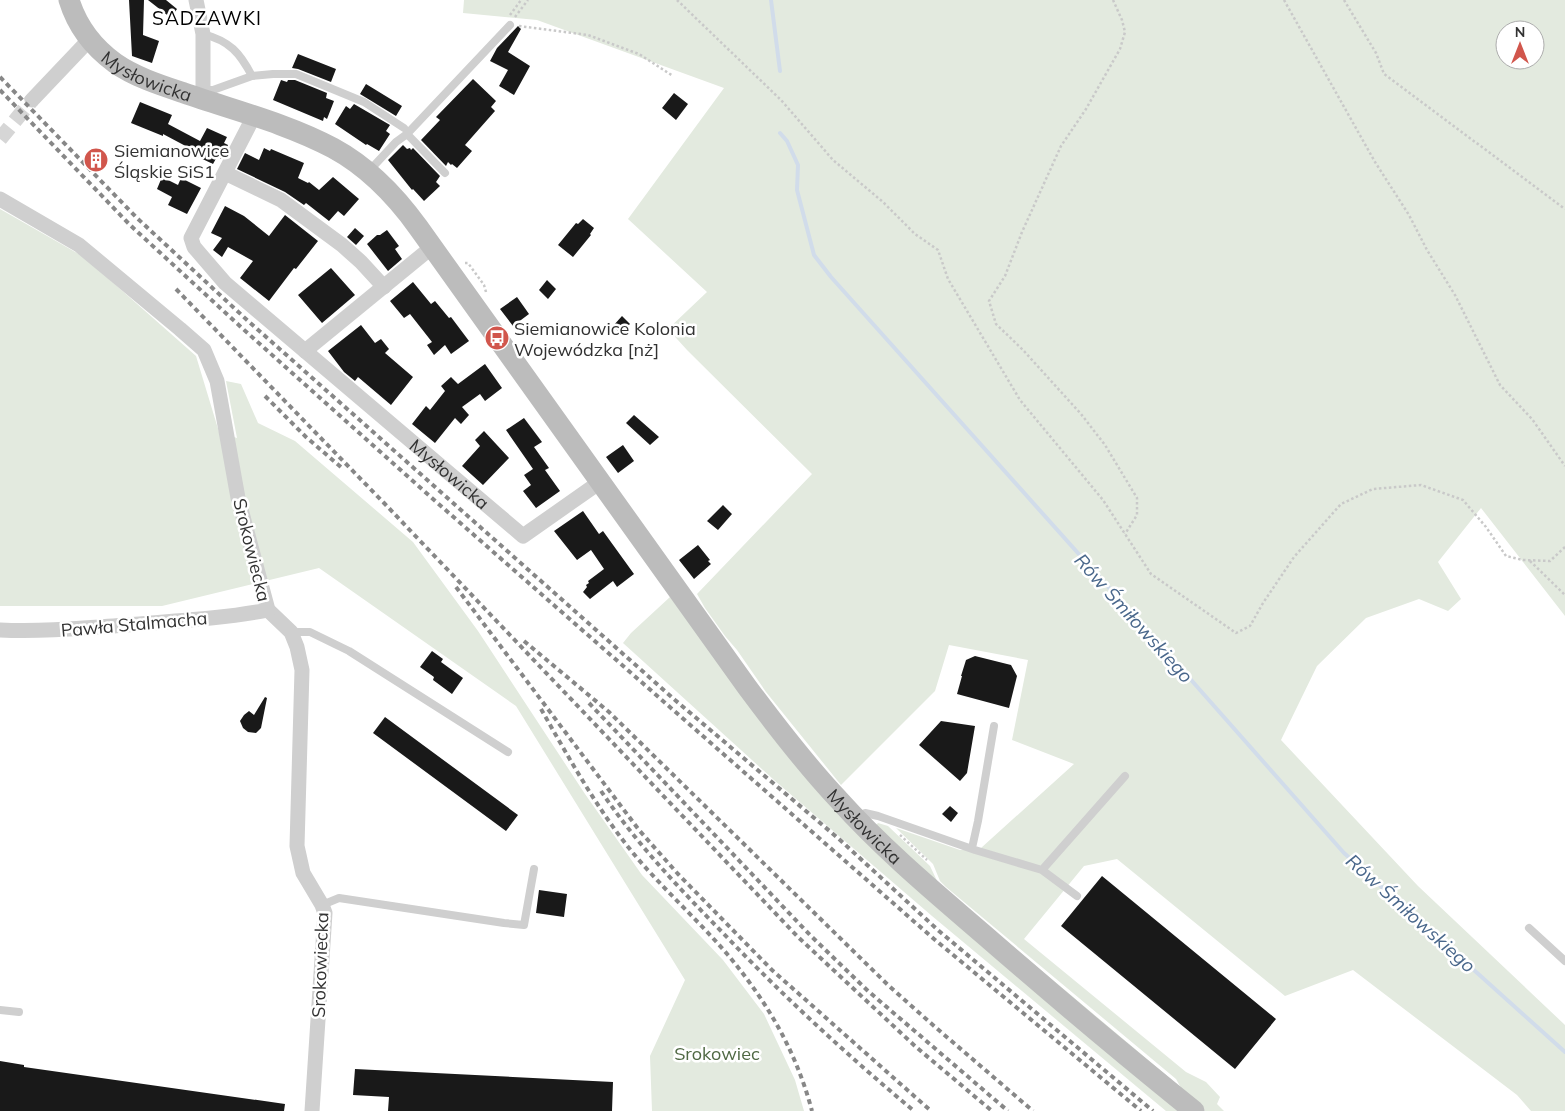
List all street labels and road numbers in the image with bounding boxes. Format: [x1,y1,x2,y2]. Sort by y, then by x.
street label: Mysłowicka [97,45,195,106]
street label: Mysłowicka [405,434,494,514]
street label: Srokowiecka [228,496,276,604]
street label: Pawła Stalmacha [60,606,208,642]
street label: Mysłowicka [823,784,907,869]
street label: Srokowiecka [307,912,333,1018]

